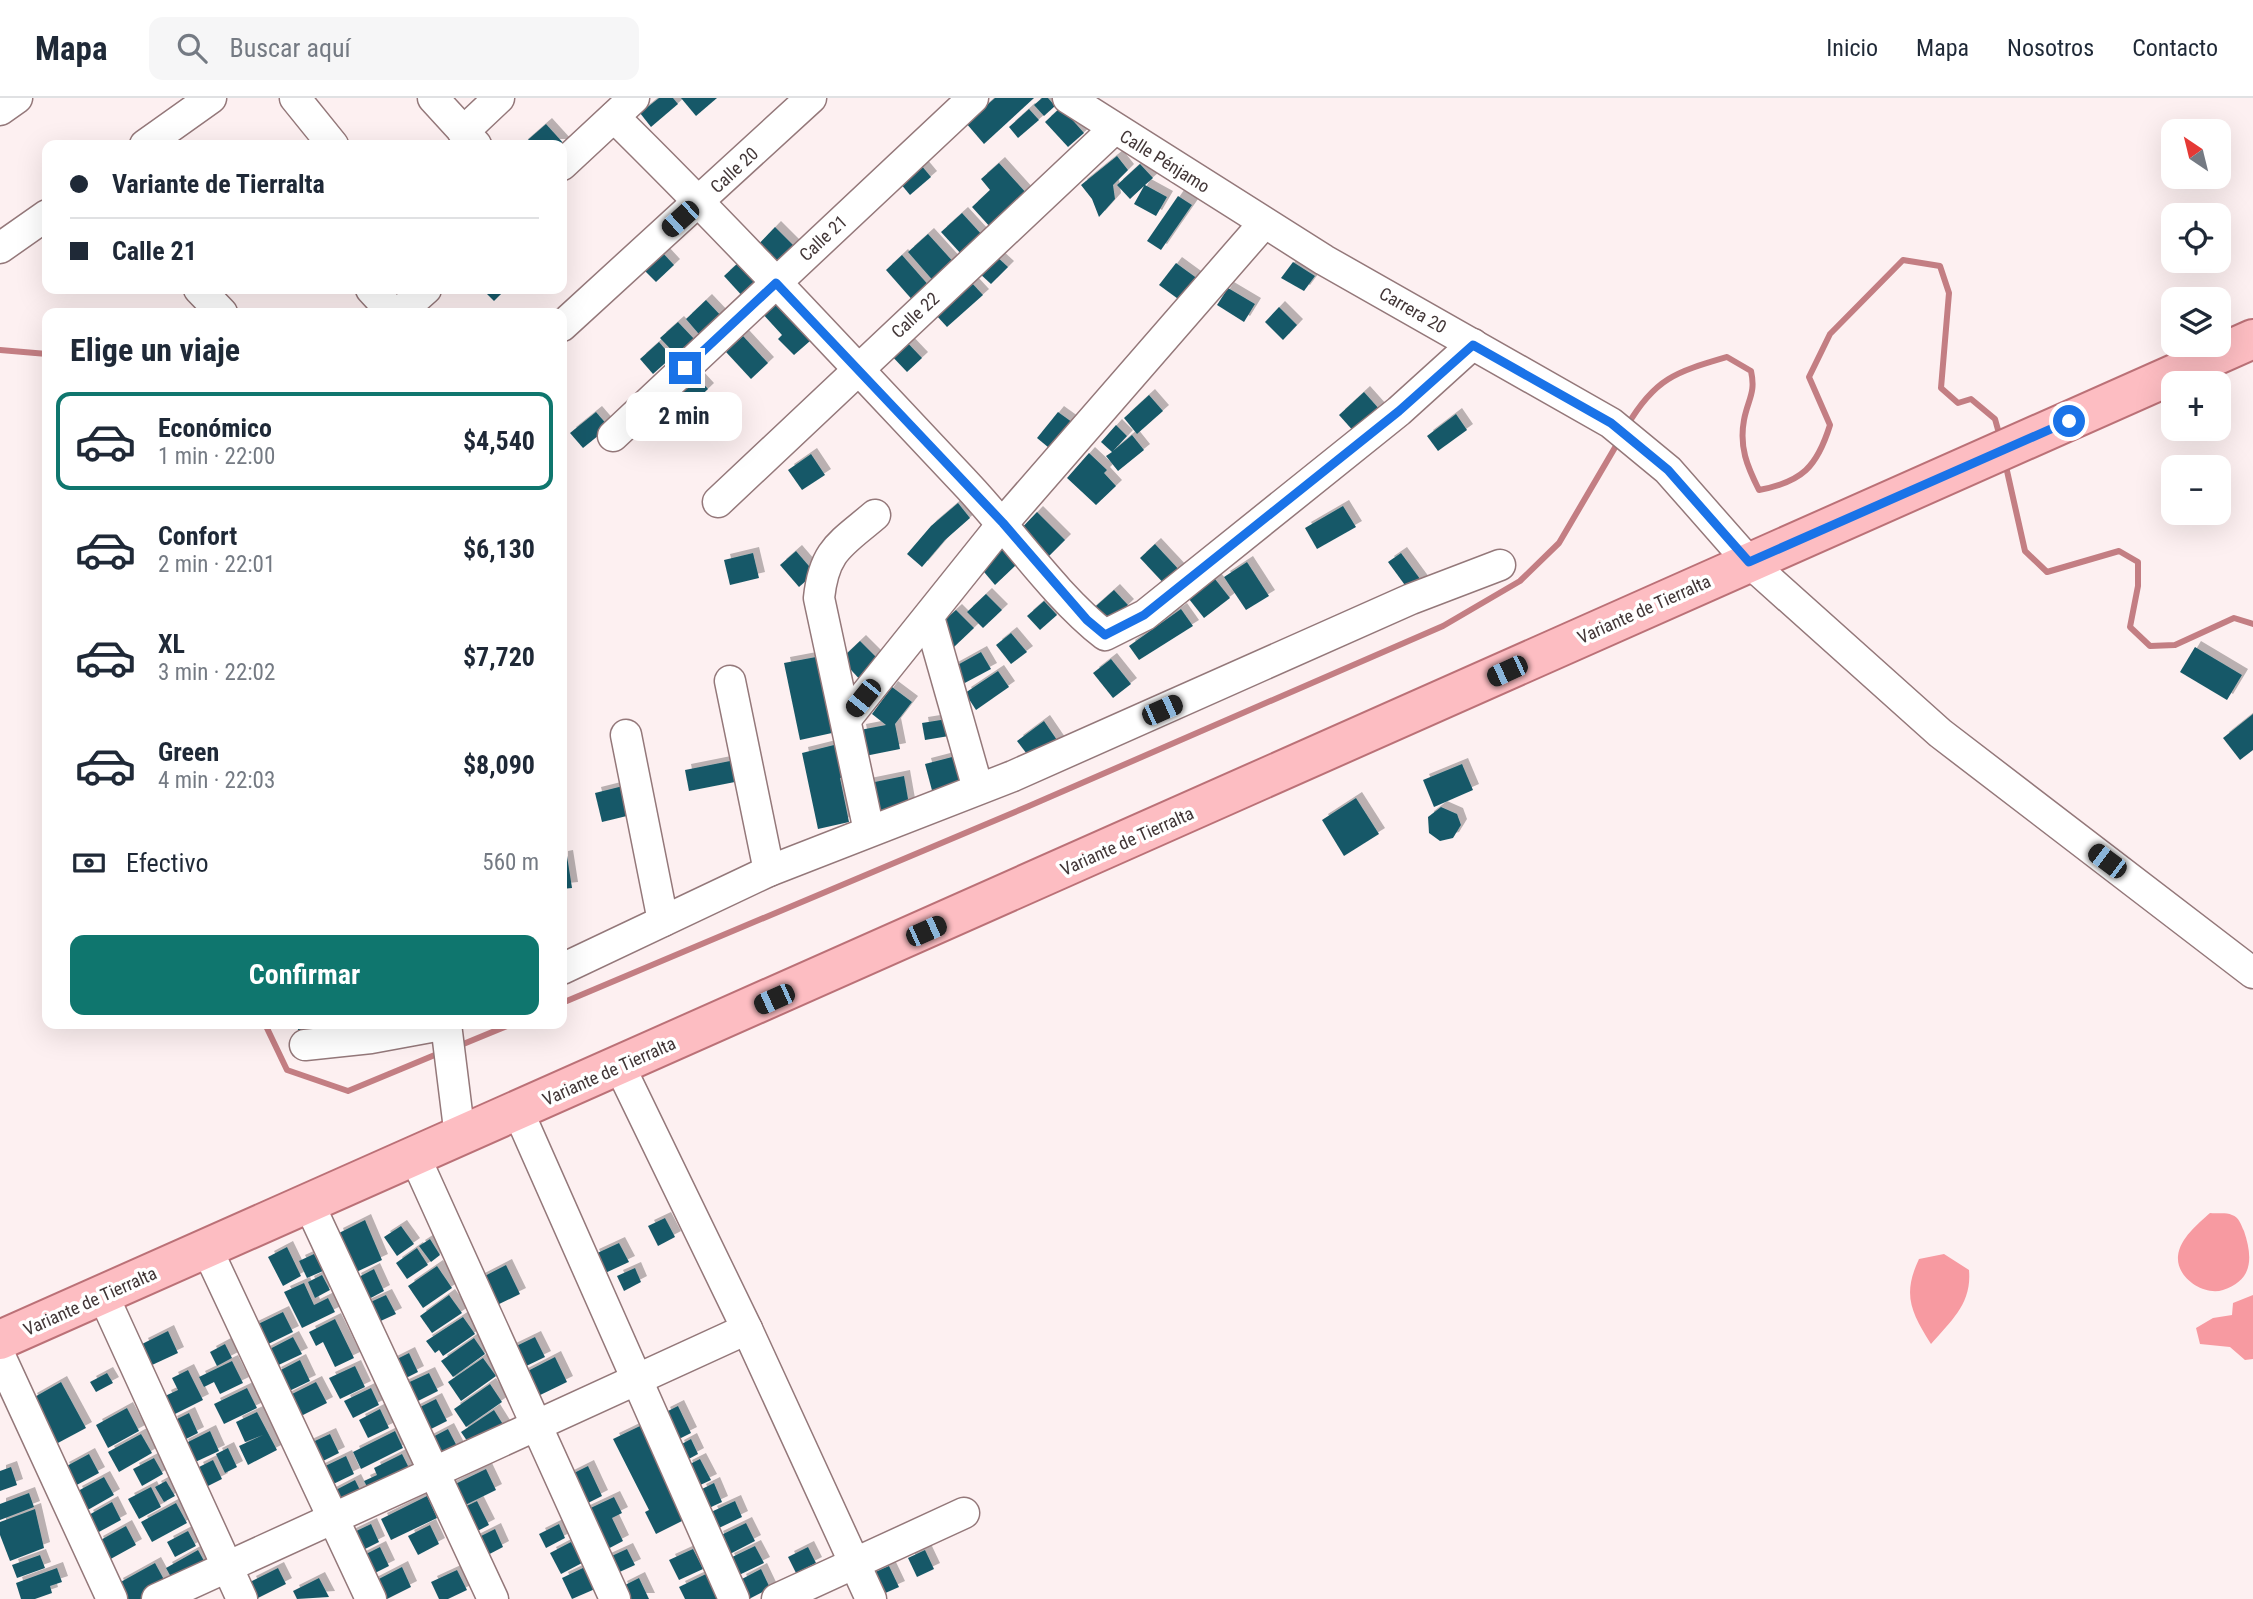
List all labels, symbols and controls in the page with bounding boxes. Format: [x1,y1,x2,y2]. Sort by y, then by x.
search box [149,17,639,80]
text: Mapa [35,29,107,68]
icon: search [173,29,211,67]
text: Buscar aquí [229,33,351,63]
text: Inicio [1826,34,1878,62]
text: Mapa [1916,34,1969,62]
text: Nosotros [2007,34,2094,62]
text: Contacto [2132,34,2218,62]
north arrow [2161,119,2231,189]
map controls [2161,119,2231,525]
street label: Calle Pénjamo [1116,125,1214,197]
street label: Calle 20 [706,143,762,197]
text: Variante de Tierralta [112,169,325,199]
car [658,197,703,241]
button: locate [2161,203,2231,273]
street label: Calle 21 [795,211,851,265]
text: Calle 21 [112,236,197,266]
street label: Carrera 20 [1376,282,1450,338]
button: layers [2161,287,2231,357]
street label: Calle 22 [887,288,943,342]
text: Elige un viaje [70,331,240,369]
route end [669,352,701,384]
button: + [2161,371,2231,441]
callout: 2 min [627,392,743,442]
text: 2 min [658,403,710,430]
route start [2053,405,2085,437]
icon: car [74,410,137,473]
text: Económico [158,413,272,443]
text: $4,540 [463,426,535,456]
text: 1 min · 22:00 [158,443,275,470]
button: − [2161,455,2231,525]
icon: car [74,518,137,581]
text: Confort [158,521,237,551]
text: $6,130 [463,534,535,564]
text: 2 min · 22:01 [158,551,275,578]
street label: Variante de Tierralta [1574,570,1714,648]
icon: car [74,626,137,689]
text: XL [158,629,185,659]
text: $7,720 [463,642,535,672]
car [1484,653,1531,689]
text: 3 min · 22:02 [158,659,275,686]
car [842,675,885,721]
car [1139,692,1186,728]
icon: car [74,734,137,797]
text: Green [158,737,219,767]
text: $8,090 [463,750,535,780]
text: 4 min · 22:03 [158,767,275,794]
street label: Variante de Tierralta [1057,802,1197,880]
car [2084,840,2131,882]
icon: cash [70,844,108,882]
text: Efectivo [126,848,208,878]
text: 560 m [482,849,539,876]
car [903,913,950,949]
button: Confirmar [70,935,539,1015]
car [751,981,798,1017]
street label: Variante de Tierralta [539,1032,679,1110]
street label: Variante de Tierralta [20,1262,160,1340]

